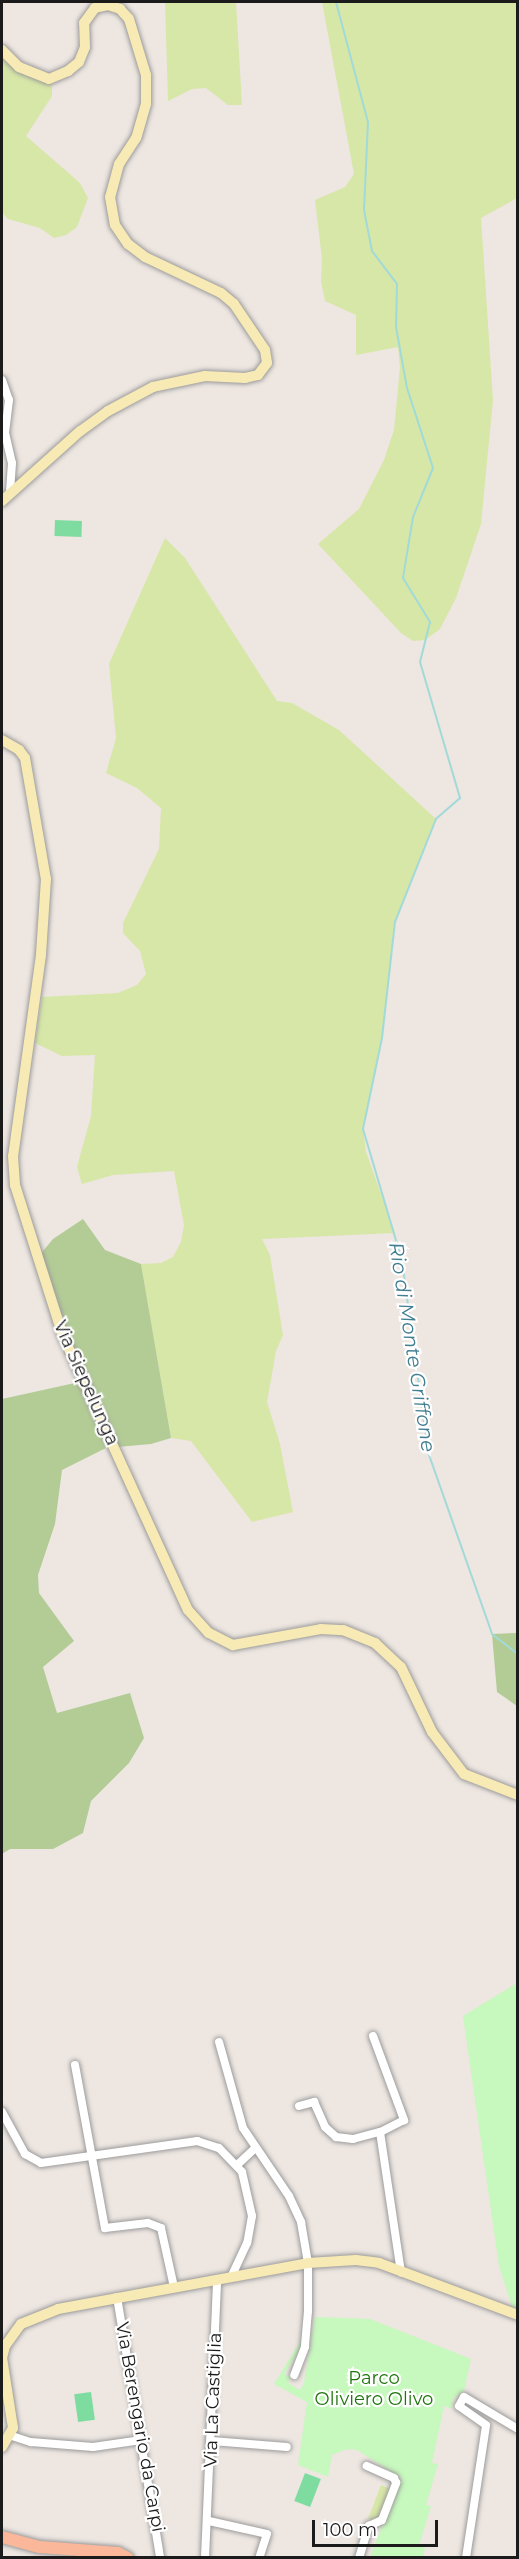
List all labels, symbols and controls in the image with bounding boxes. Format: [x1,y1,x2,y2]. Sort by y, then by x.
water label: Rio di Monte Griffone [384,1240,440,1454]
street label: Via Siepelunga [49,1317,123,1449]
street label: Via Berengario da Carpi [111,2320,169,2534]
street label: Via La Castiglia [200,2332,226,2468]
park label: Parco Oliviero Olivo [315,2368,433,2410]
scale bar [315,2508,441,2546]
text: 100 m [323,2519,377,2541]

